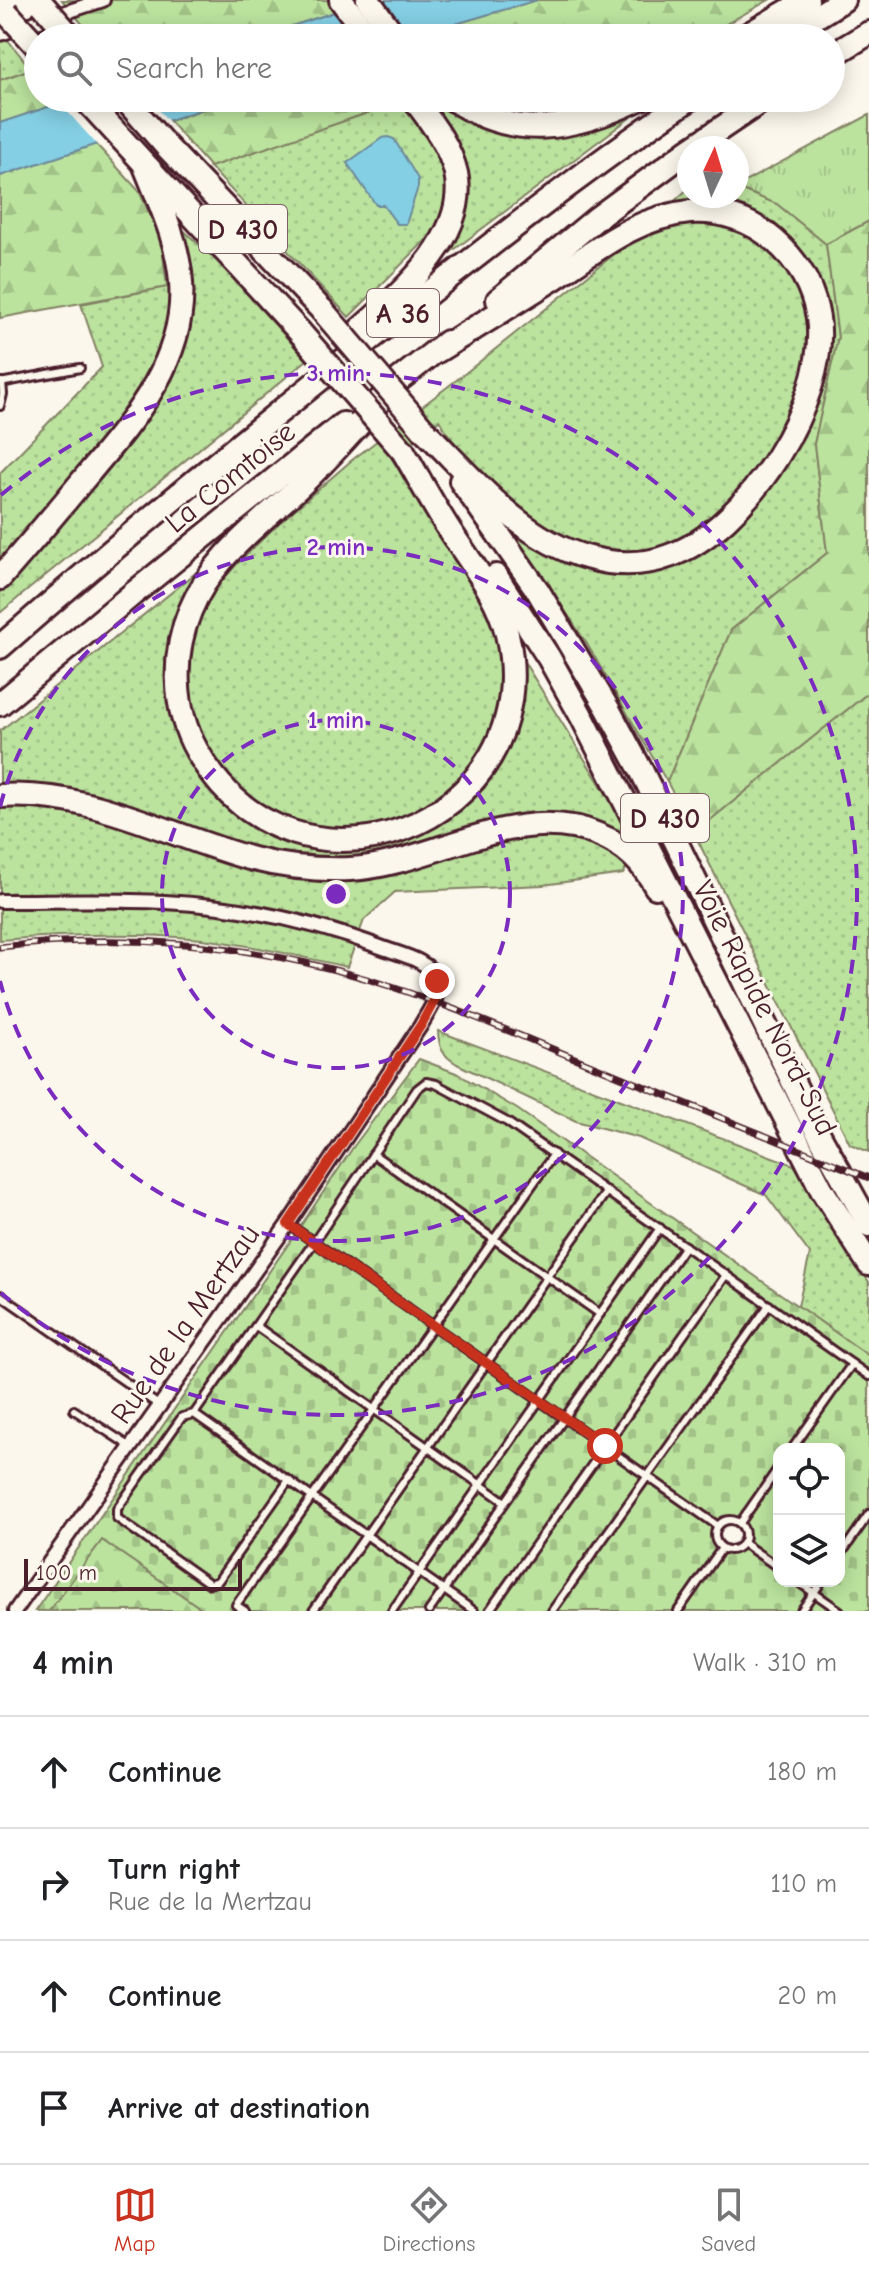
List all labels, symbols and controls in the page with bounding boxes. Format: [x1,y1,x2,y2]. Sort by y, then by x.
search box [24,24,845,112]
icon: search [52,46,96,90]
text: Search here [116,51,272,86]
north arrow [677,136,749,208]
road number: D 430 [199,205,287,253]
road number: A 36 [367,289,439,337]
text: 3 min [307,359,365,387]
street label: La Comtoise [158,414,302,540]
text: 2 min [307,533,365,561]
text: 1 min [308,706,364,734]
road number: D 430 [621,794,709,842]
street label: Voie Rapide Nord-Sud [685,875,844,1141]
centre of rings [322,880,350,908]
route end [419,963,455,999]
street label: Rue de la Mertzau [104,1218,267,1431]
route start [587,1428,623,1464]
map controls [773,1443,845,1587]
button: locate [773,1443,845,1515]
button: layers [773,1515,845,1587]
scale bar [24,1555,242,1591]
text: 100 m [36,1560,97,1586]
text: 4 min [32,1643,114,1683]
text: Walk · 310 m [693,1648,837,1678]
icon: ahead [32,1750,76,1794]
text: Continue [108,1755,222,1790]
text: 180 m [767,1757,837,1787]
text: Turn right [108,1852,240,1887]
icon: right [32,1862,76,1906]
text: 110 m [770,1869,837,1899]
text: Rue de la Mertzau [108,1887,312,1917]
icon: ahead [32,1974,76,2018]
text: Continue [108,1979,222,2014]
text: 20 m [777,1981,837,2011]
icon: arrive [32,2086,76,2130]
text: Arrive at destination [108,2091,370,2126]
tab: Map [113,2183,157,2257]
tab: Directions [383,2183,476,2257]
tab: Saved [701,2183,756,2257]

